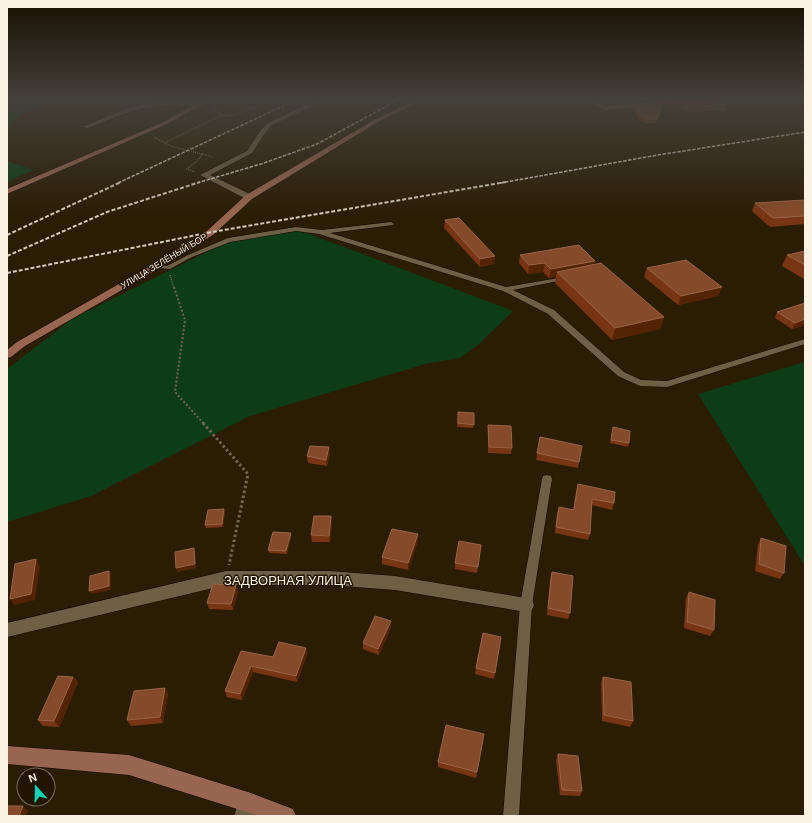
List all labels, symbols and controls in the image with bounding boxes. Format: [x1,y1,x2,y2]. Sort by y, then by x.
street label: УЛИЦА ЗЕЛЁНЫЙ БОР [119,230,209,291]
street label: ЗАДВОРНАЯ УЛИЦА [224,573,352,588]
north arrow [16,767,56,807]
text: N [27,771,38,785]

